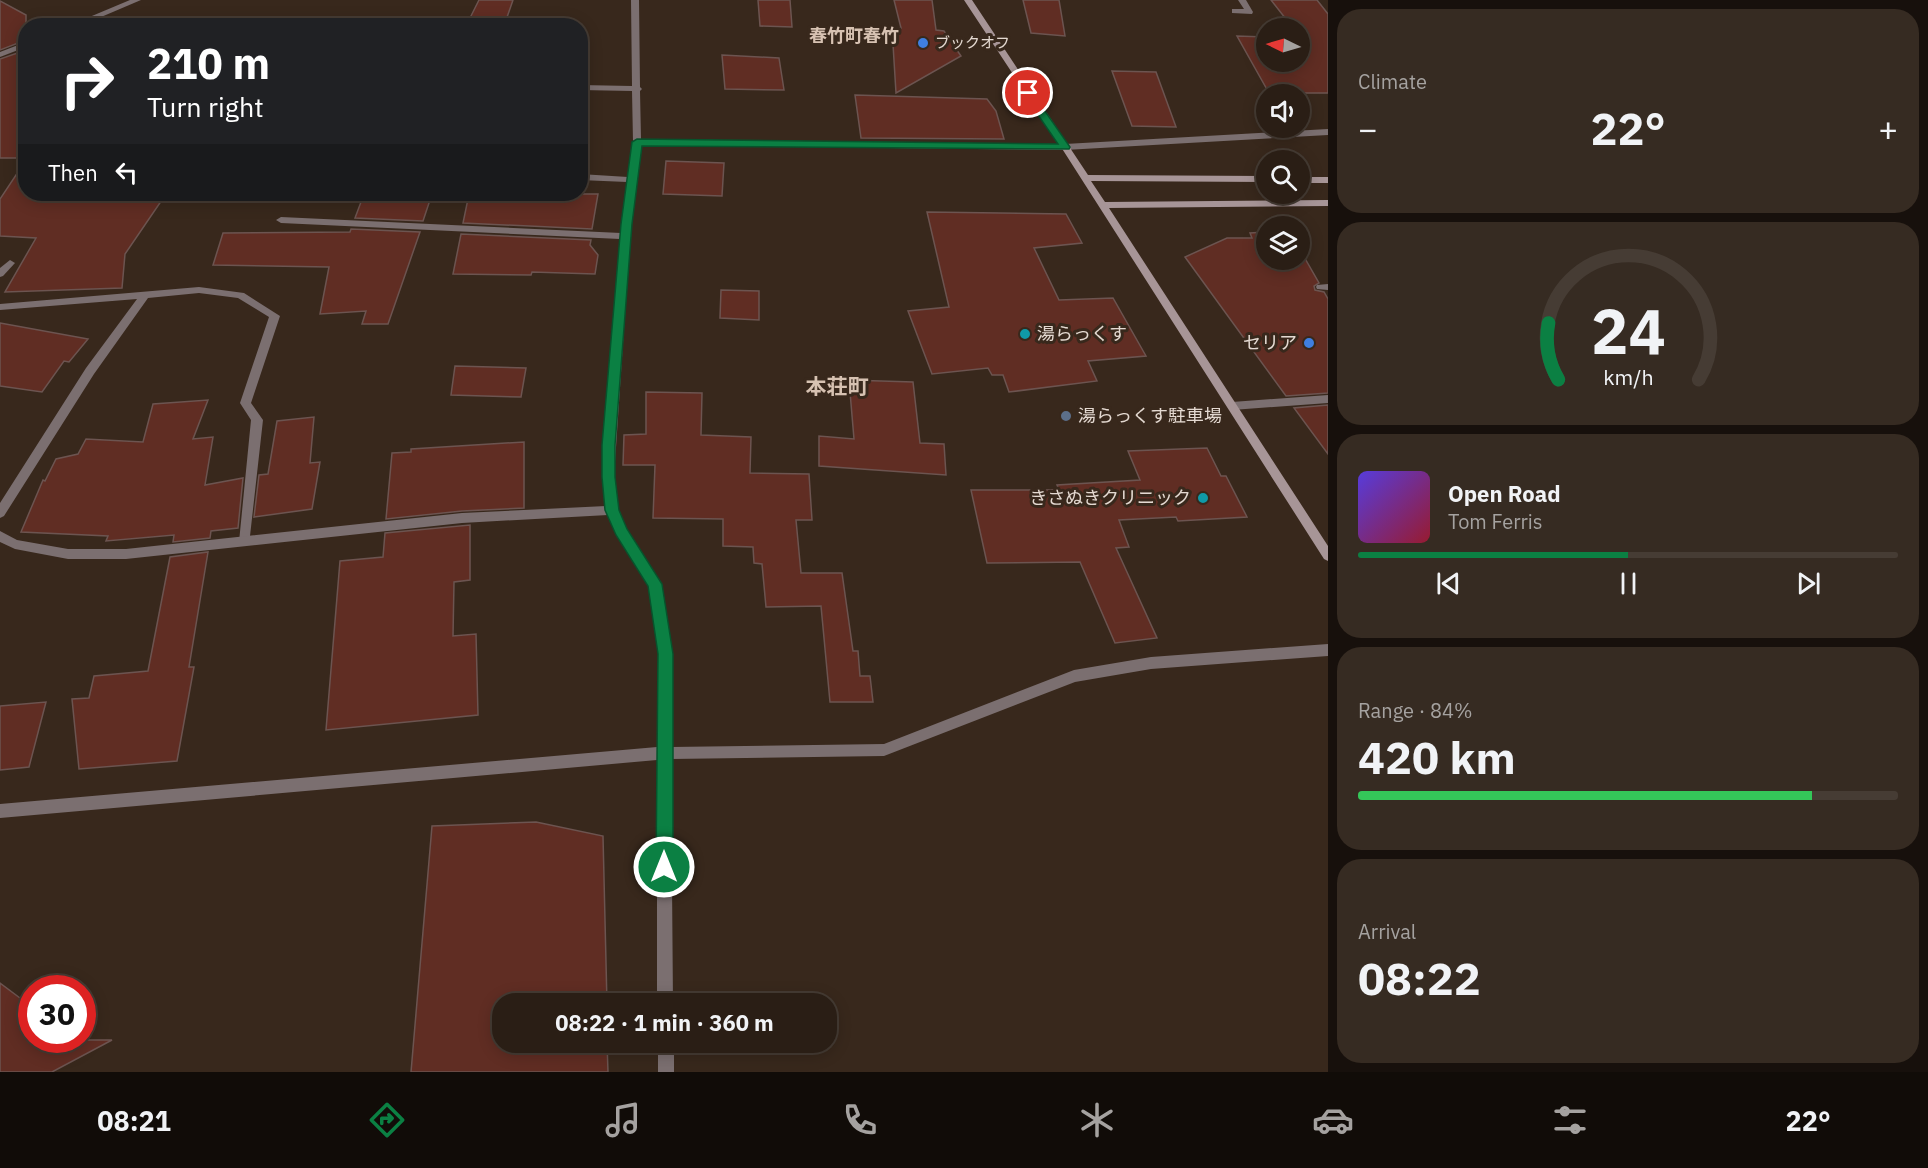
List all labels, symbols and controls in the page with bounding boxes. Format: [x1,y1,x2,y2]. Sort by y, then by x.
north arrow [1256,18,1310,72]
map controls [1256,18,1310,270]
district label: 春竹町春竹 [809,24,899,47]
place label: ブックオフ [935,33,1010,52]
text: 210 m [147,36,270,91]
marker: ブックオフ [916,36,930,50]
icon: right [48,42,126,120]
pin [1002,67,1053,118]
text: Climate [1358,68,1427,95]
icon: arrive [1011,76,1044,109]
button: sound [1256,84,1310,138]
text: Turn right [147,89,264,124]
text: 22° [1590,99,1666,157]
text: − [1358,107,1378,150]
text: + [1878,107,1898,150]
button: search [1256,150,1310,204]
icon: left [110,156,143,189]
text: Then [48,158,98,187]
button: layers [1256,216,1310,270]
text: 24 [1591,291,1665,372]
place label: 湯らっくす [1037,322,1127,345]
marker: 湯らっくす [1018,327,1032,341]
place label: セリア [1243,331,1297,354]
marker: セリア [1302,336,1316,350]
text: km/h [1603,364,1653,392]
district label: 本荘町 [806,372,869,400]
place label: 湯らっくす駐車場 [1078,404,1222,427]
marker: 湯らっくす駐車場 [1059,409,1073,423]
text: Open Road [1448,479,1561,508]
place label: きさぬきクリニック [1029,486,1191,509]
marker: きさぬきクリニック [1196,491,1210,505]
text: Tom Ferris [1448,508,1543,535]
icon: previous [1432,567,1465,600]
icon: pause [1612,567,1645,600]
icon: next [1792,567,1825,600]
text: Range · 84% [1358,697,1473,724]
text: 420 km [1358,728,1516,786]
position arrow [632,835,696,899]
text: Arrival [1358,918,1416,945]
text: 08:22 [1358,949,1481,1007]
speed limit sign: 30 [18,975,96,1053]
text: 08:22 · 1 min · 360 m [555,1008,774,1037]
icon: directions [366,1099,408,1141]
icon: music [602,1099,644,1141]
icon: phone [839,1099,881,1141]
icon: climate [1076,1099,1118,1141]
icon: car [1312,1099,1354,1141]
icon: filters [1549,1099,1591,1141]
text: 08:21 [97,1103,171,1138]
text: 22° [1786,1103,1831,1138]

